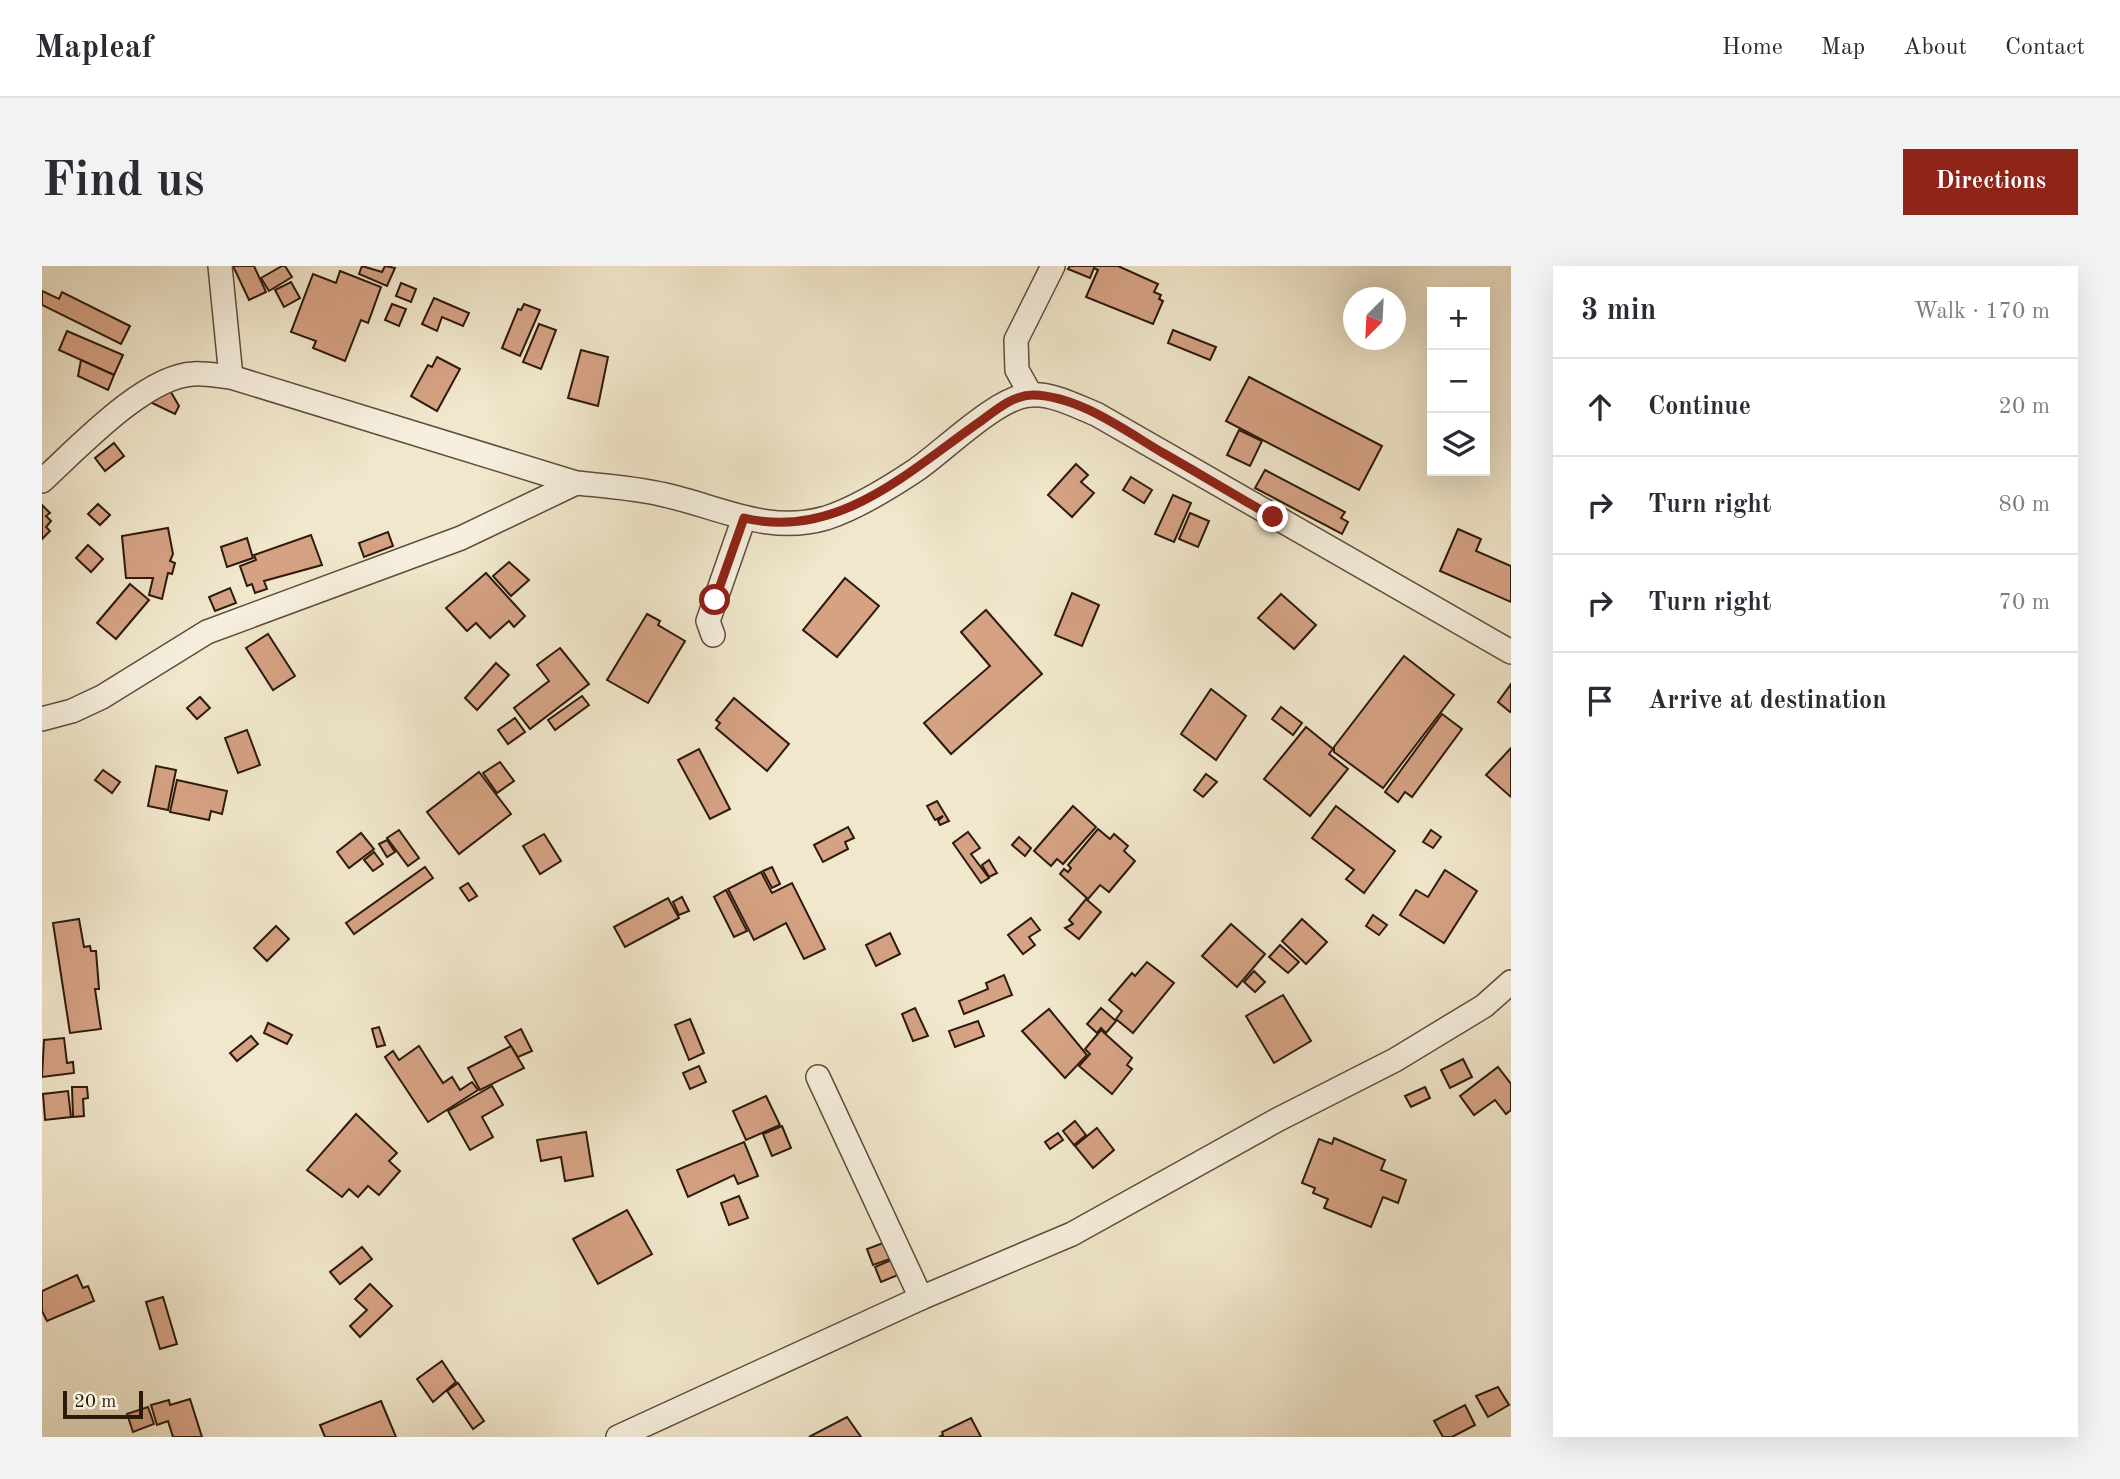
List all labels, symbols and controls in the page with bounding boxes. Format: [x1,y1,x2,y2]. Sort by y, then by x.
text: Mapleaf [35,32,153,65]
text: Home [1722,36,1783,60]
text: Map [1821,36,1865,60]
text: About [1903,36,1967,60]
text: Contact [2005,36,2085,60]
button: Directions [1903,149,2078,215]
text: Find us [42,158,205,207]
north arrow [1343,287,1406,350]
map controls [1427,287,1490,476]
button: + [1427,287,1490,350]
text: 3 min [1581,296,1656,326]
text: Walk · 170 m [1914,300,2050,323]
button: − [1427,350,1490,413]
icon: ahead [1581,388,1619,426]
text: Continue [1648,394,1751,420]
text: 20 m [1999,395,2050,418]
button: layers [1427,413,1490,476]
icon: right [1581,486,1619,524]
text: Turn right [1648,492,1771,518]
text: 80 m [1999,493,2050,516]
route end [1257,501,1288,532]
route start [699,584,730,615]
icon: right [1581,584,1619,622]
text: Turn right [1648,590,1771,616]
text: 70 m [1999,591,2050,614]
icon: arrive [1581,682,1619,720]
text: Arrive at destination [1648,688,1887,714]
scale bar [63,1388,144,1420]
text: 20 m [74,1393,116,1412]

